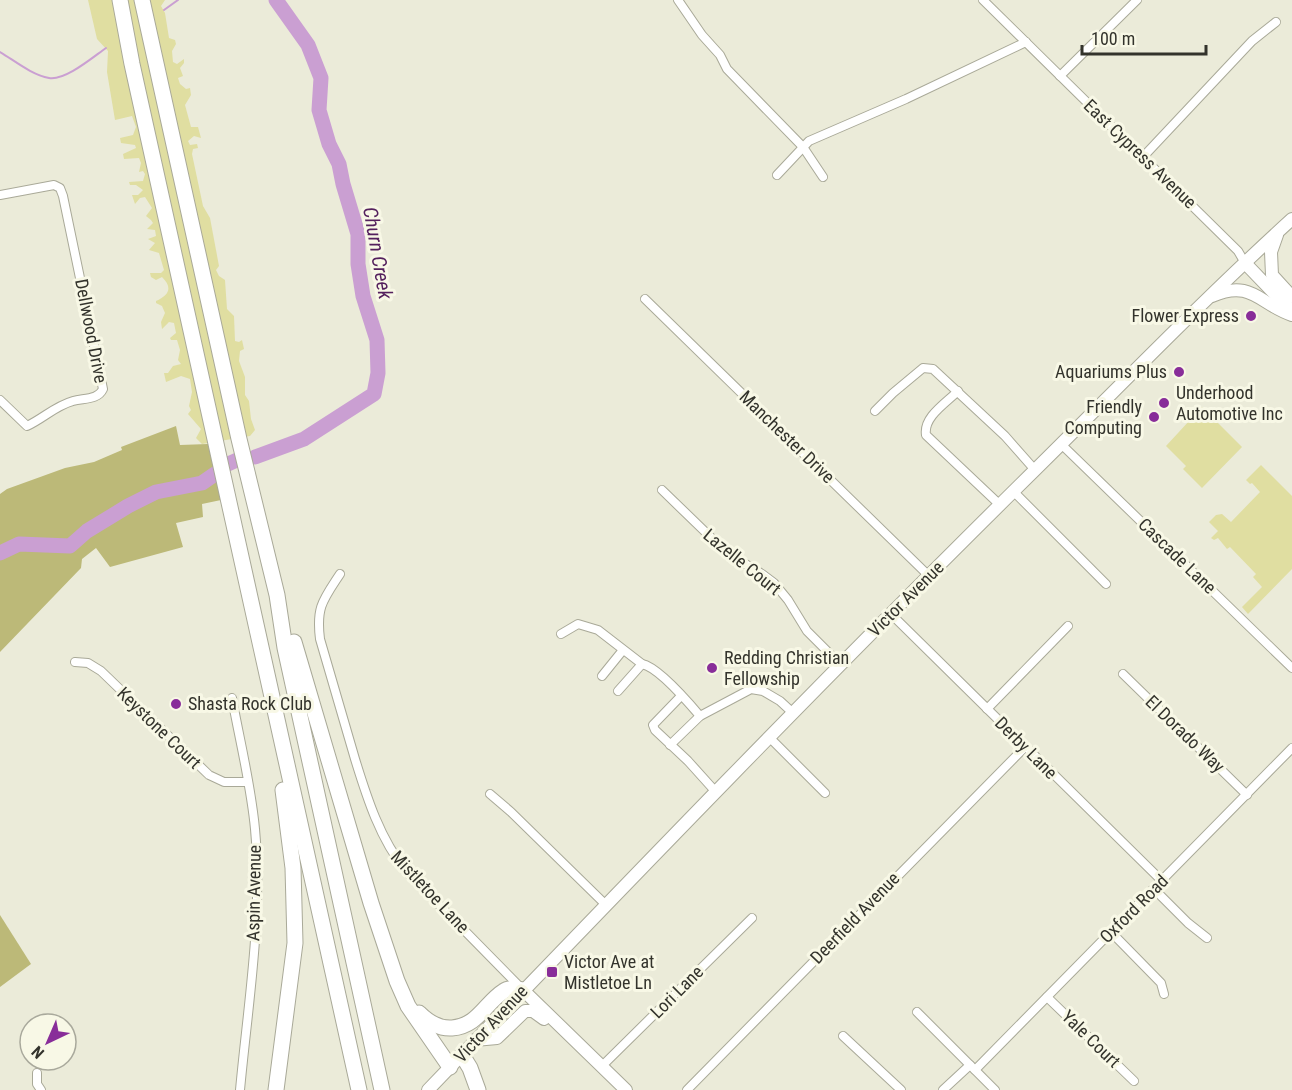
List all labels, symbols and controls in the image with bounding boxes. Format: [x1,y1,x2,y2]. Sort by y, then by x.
scale bar [1082,18,1206,56]
text: 100 m [1091,28,1135,49]
street label: East Cypress Avenue [1080,95,1201,213]
water label: Churn Creek [358,205,398,302]
street label: Dellwood Drive [71,277,112,385]
place label: Flower Express [1132,305,1239,326]
marker: Flower Express [1244,309,1258,323]
place label: Aquariums Plus [1055,361,1167,382]
marker: Aquariums Plus [1172,365,1186,379]
place label: Underhood Automotive Inc [1176,382,1283,424]
street label: Manchester Drive [735,386,839,487]
place label: Friendly Computing [1065,396,1142,438]
marker: Underhood Automotive Inc [1157,396,1171,410]
marker: Friendly Computing [1147,410,1161,424]
street label: Cascade Lane [1134,513,1221,598]
street label: Lazelle Court [699,524,785,599]
street label: Victor Avenue [864,557,948,641]
place label: Redding Christian Fellowship [724,647,849,689]
marker: Redding Christian Fellowship [705,661,719,675]
street label: Keystone Court [113,682,206,773]
street label: El Dorado Way [1141,691,1230,777]
place label: Shasta Rock Club [188,693,312,714]
marker: Shasta Rock Club [169,697,183,711]
street label: Derby Lane [991,712,1062,783]
street label: Aspin Avenue [242,845,265,941]
street label: Mistletoe Lane [387,846,474,937]
street label: Deerfield Avenue [806,868,903,968]
street label: Oxford Road [1095,870,1172,947]
place label: Victor Ave at Mistletoe Ln [564,951,654,993]
street label: Lori Lane [646,961,707,1022]
marker: Victor Ave at Mistletoe Ln [545,965,559,979]
street label: Victor Avenue [449,981,532,1067]
street label: Yale Court [1058,1006,1125,1072]
north arrow [18,1012,78,1072]
text: N [28,1042,48,1063]

